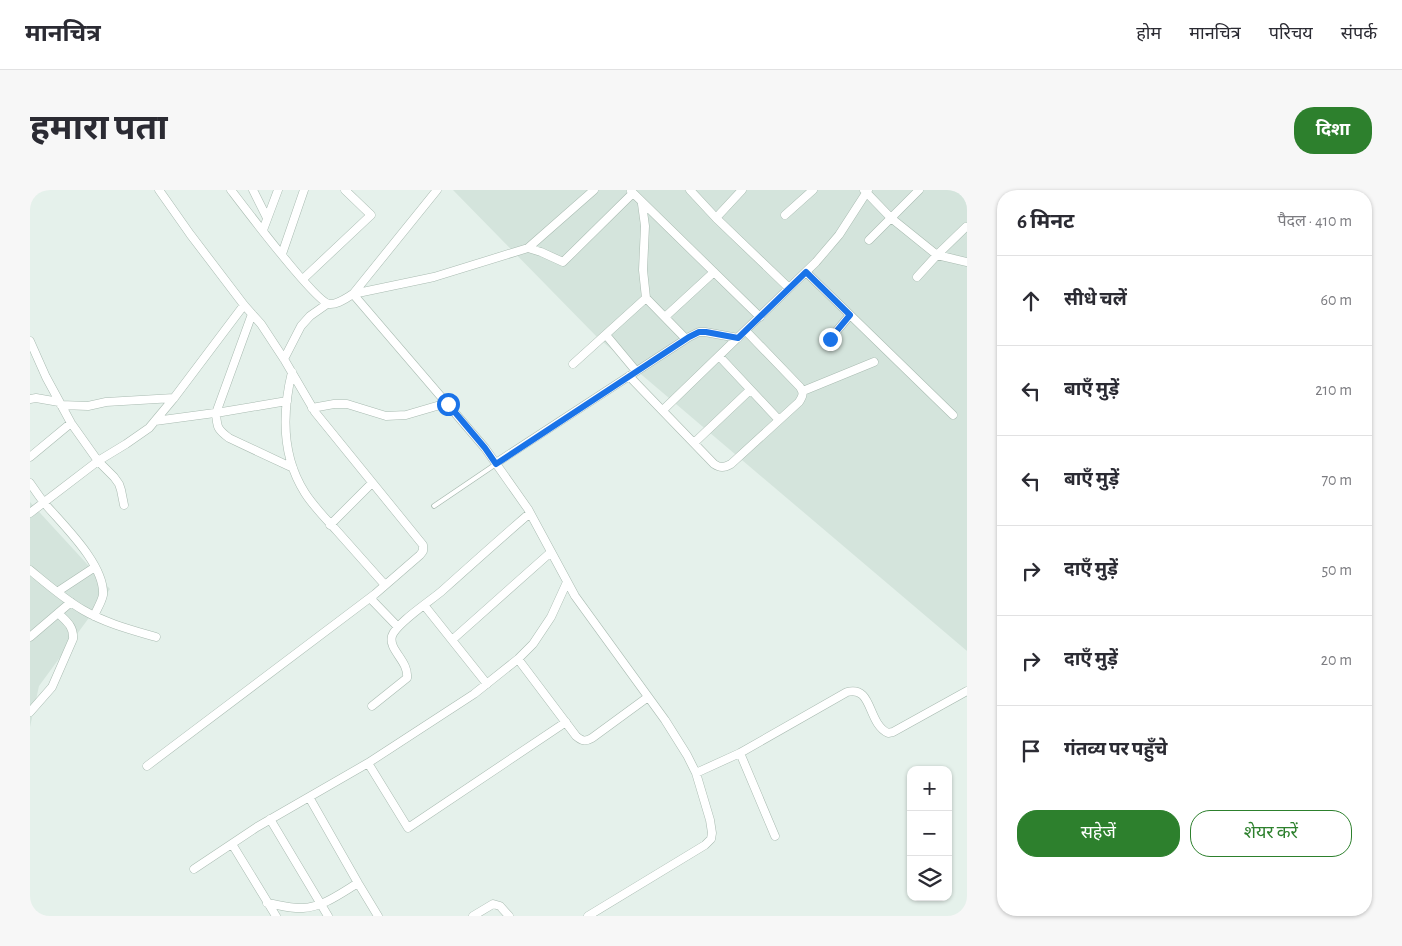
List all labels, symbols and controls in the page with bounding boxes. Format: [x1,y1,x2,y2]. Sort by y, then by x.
text: मानचित्र [25,22,101,46]
text: होम [1136,25,1161,43]
text: मानचित्र [1189,25,1241,43]
text: परिचय [1269,25,1313,43]
text: संपर्क [1341,25,1377,43]
button: दिशा [1294,107,1372,154]
text: हमारा पता [30,111,167,146]
text: 6 मिनट [1017,211,1074,232]
text: पैदल · 410 m [1278,213,1352,229]
icon: ahead [1017,287,1045,315]
text: सीधे चलें [1064,290,1127,309]
text: 60 m [1321,292,1352,308]
route end [819,328,842,351]
icon: left [1017,377,1045,405]
text: बाएँ मुड़ें [1064,380,1119,399]
text: 210 m [1315,382,1352,398]
route start [437,393,460,416]
icon: left [1017,467,1045,495]
text: बाएँ मुड़ें [1064,470,1119,489]
text: 70 m [1321,472,1352,488]
icon: right [1017,557,1045,585]
text: दाएँ मुड़ें [1064,560,1118,579]
text: 50 m [1321,562,1352,578]
icon: right [1017,647,1045,675]
text: दाएँ मुड़ें [1064,650,1118,669]
text: 20 m [1321,652,1352,668]
icon: arrive [1017,737,1045,765]
text: गंतव्य पर पहुँचे [1064,740,1167,759]
map controls [907,766,952,901]
button: + [907,766,952,811]
button: सहेजें [1017,810,1180,857]
button: शेयर करें [1190,810,1352,857]
button: − [907,811,952,856]
button: layers [907,856,952,901]

